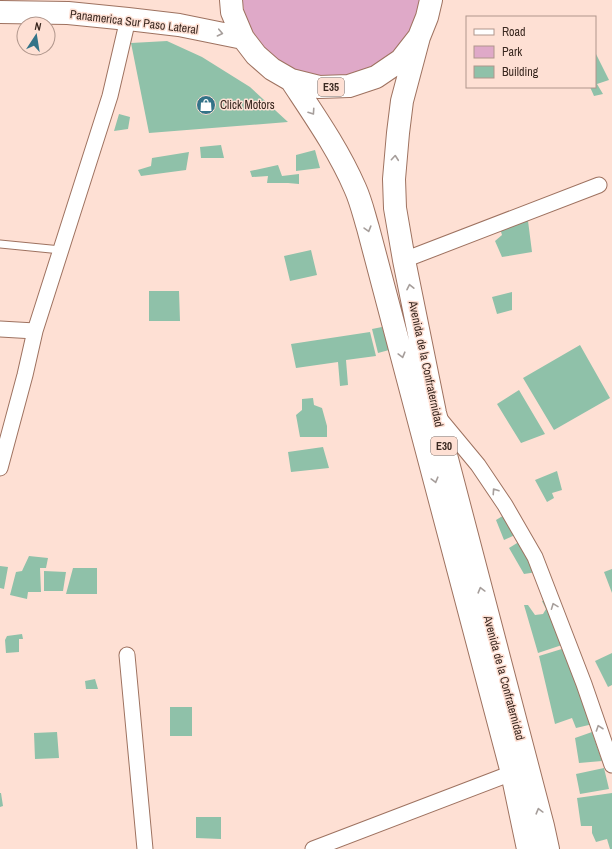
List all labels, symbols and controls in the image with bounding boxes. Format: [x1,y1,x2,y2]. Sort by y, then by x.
street label: Panamerica Sur Paso Lateral [69,6,199,38]
north arrow [16,16,56,56]
legend [466,16,596,88]
text: N [33,19,43,34]
text: Road [502,24,526,40]
one-way arrow [216,29,223,37]
text: Park [502,44,522,60]
text: Building [502,64,539,80]
road number: E35 [318,78,344,96]
shop icon: Click Motors [195,94,217,116]
place label: Click Motors [220,97,275,113]
one-way arrow [307,108,315,115]
one-way arrow [391,155,400,161]
one-way arrow [363,225,372,232]
one-way arrow [406,284,414,290]
street label: Avenida de la Confraternidad [405,299,447,428]
one-way arrow [397,351,405,358]
road number: E30 [431,437,457,455]
one-way arrow [430,477,438,483]
one-way arrow [493,488,500,495]
one-way arrow [478,587,486,594]
one-way arrow [551,603,559,610]
street label: Avenida de la Confraternidad [479,613,528,742]
one-way arrow [596,725,604,732]
one-way arrow [535,808,544,815]

